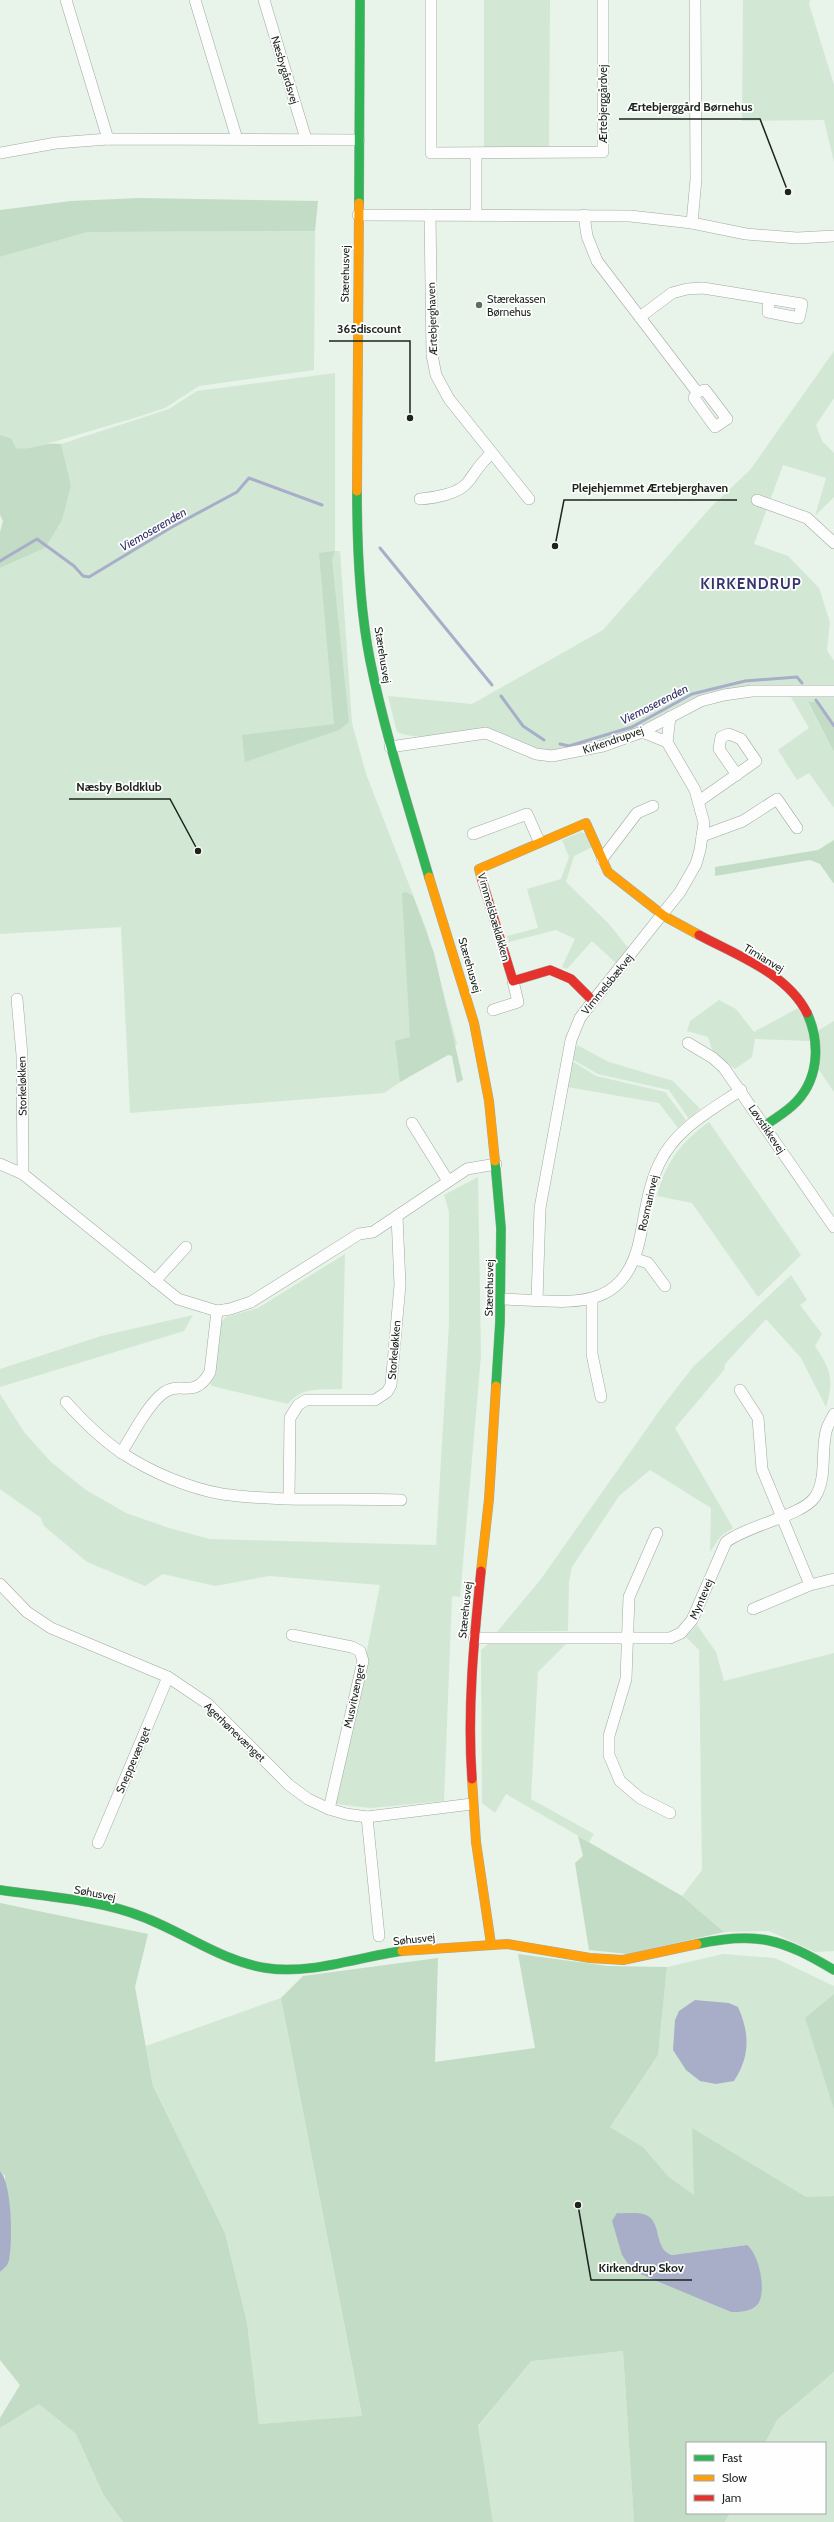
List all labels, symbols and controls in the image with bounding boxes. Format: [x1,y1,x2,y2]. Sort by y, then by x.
street label: Næsbygårdsvej [268,34,302,106]
street label: Ærtebjerggårdvej [596,65,610,144]
callout: Ærtebjerggård Børnehus [619,95,760,119]
text: Ærtebjerggård Børnehus [626,99,753,114]
street label: Stærehusvej [338,245,352,303]
street label: Ærtebjerghaven [424,282,440,357]
place label: Stærekassen Børnehus [487,292,546,319]
marker: Stærekassen Børnehus [474,300,484,310]
callout: 365discount [329,317,410,341]
text: 365discount [337,321,401,336]
callout: Plejehjemmet Ærtebjerghaven [564,476,737,500]
text: Plejehjemmet Ærtebjerghaven [572,480,728,495]
water label: Viemoserenden [117,504,189,554]
district label: KIRKENDRUP [700,575,802,593]
street label: Stærehusvej [372,626,394,684]
water label: Viemoserenden [618,680,690,728]
street label: Kirkendrupvej [581,723,645,757]
callout: Næsby Boldklub [69,775,170,799]
text: Næsby Boldklub [76,779,162,794]
street label: Vimmelsbækløkken [475,871,513,963]
street label: Stærehusvej [455,936,485,994]
street label: Timianvej [741,941,787,975]
street label: Vimmelsbækvej [578,951,636,1017]
street label: Storkeløkken [14,1056,30,1116]
street label: Løvstikkevej [746,1102,788,1156]
street label: Rosmarinvej [635,1174,661,1232]
street label: Stærehusvej [482,1259,496,1317]
street label: Storkeløkken [384,1320,404,1380]
street label: Myntevej [686,1577,716,1621]
street label: Stærehusvej [455,1581,475,1639]
street label: Musvitvænget [340,1662,368,1729]
street label: Agerhønevænget [201,1699,269,1765]
street label: Sneppevænget [113,1724,153,1795]
street label: Søhusvej [73,1882,117,1904]
street label: Søhusvej [392,1930,436,1948]
callout: Kirkendrup Skov [591,2256,692,2280]
text: Kirkendrup Skov [598,2260,684,2275]
legend [686,2442,826,2514]
text: Fast [722,2450,742,2465]
text: Slow [722,2470,747,2485]
text: Jam [721,2490,741,2505]

